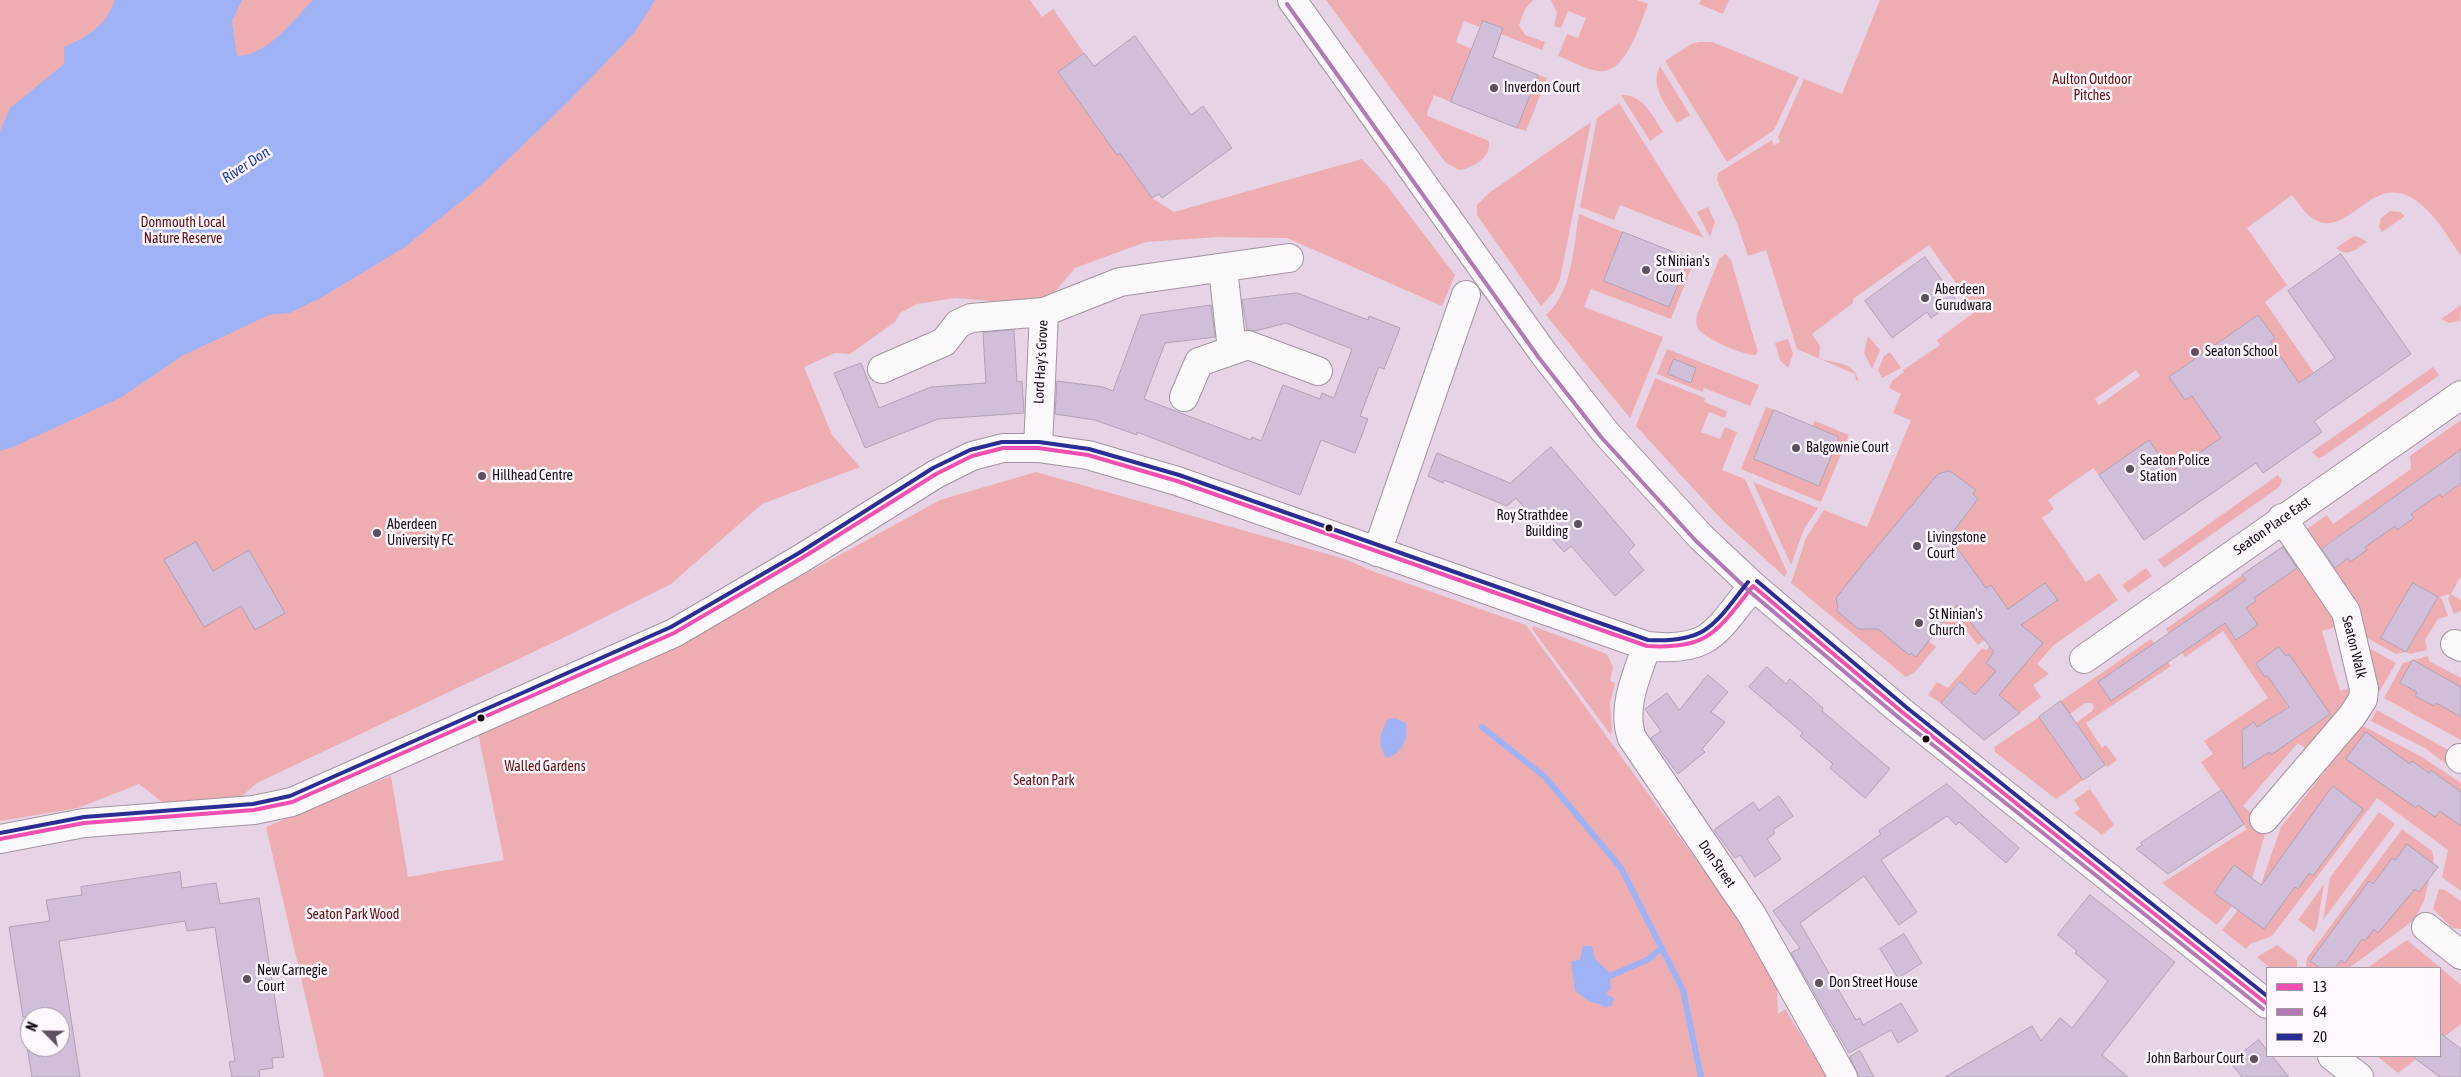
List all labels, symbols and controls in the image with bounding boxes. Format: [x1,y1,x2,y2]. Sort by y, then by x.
park label: Aulton Outdoor Pitches [2052,72,2132,104]
place label: Inverdon Court [1504,80,1580,96]
marker: Inverdon Court [1488,82,1500,94]
water label: River Don [219,143,273,187]
park label: Donmouth Local Nature Reserve [141,215,225,248]
place label: St Ninian's Court [1656,254,1710,286]
marker: St Ninian's Court [1640,264,1652,276]
place label: Aberdeen Gurudwara [1935,282,1992,314]
marker: Aberdeen Gurudwara [1919,292,1931,304]
street label: Lord Hay's Grove [1030,320,1052,404]
place label: Seaton School [2205,344,2278,360]
marker: Seaton School [2189,346,2201,358]
place label: Balgownie Court [1806,440,1889,456]
marker: Balgownie Court [1790,442,1802,454]
place label: Seaton Police Station [2140,453,2210,486]
marker: Seaton Police Station [2124,463,2136,475]
place label: Hillhead Centre [492,468,573,484]
marker: Hillhead Centre [476,470,488,482]
street label: Seaton Place East [2230,493,2314,559]
place label: Roy Strathdee Building [1497,508,1568,540]
place label: Aberdeen University FC [387,517,453,550]
marker: Roy Strathdee Building [1572,518,1584,530]
unlabelled marker [1324,523,1334,533]
marker: Aberdeen University FC [371,527,383,539]
place label: Livingstone Court [1927,530,1986,562]
marker: Livingstone Court [1911,540,1923,552]
place label: St Ninian's Church [1929,607,1983,640]
street label: Seaton Walk [2338,614,2370,680]
marker: St Ninian's Church [1913,617,1925,629]
unlabelled marker [476,713,486,723]
unlabelled marker [1921,734,1931,744]
park label: Walled Gardens [504,759,586,775]
park label: Seaton Park [1013,773,1075,789]
street label: Don Street [1695,837,1739,891]
park label: Seaton Park Wood [307,907,399,923]
place label: New Carnegie Court [257,963,327,996]
legend [2266,967,2441,1057]
marker: New Carnegie Court [241,973,253,985]
place label: Don Street House [1829,975,1918,991]
marker: Don Street House [1813,977,1825,989]
text: 13 [2313,978,2327,995]
text: 64 [2313,1003,2327,1020]
north arrow [20,1007,70,1057]
text: N [23,1020,41,1033]
text: 20 [2313,1028,2327,1045]
place label: John Barbour Court [2146,1051,2244,1067]
marker: John Barbour Court [2248,1053,2260,1065]

